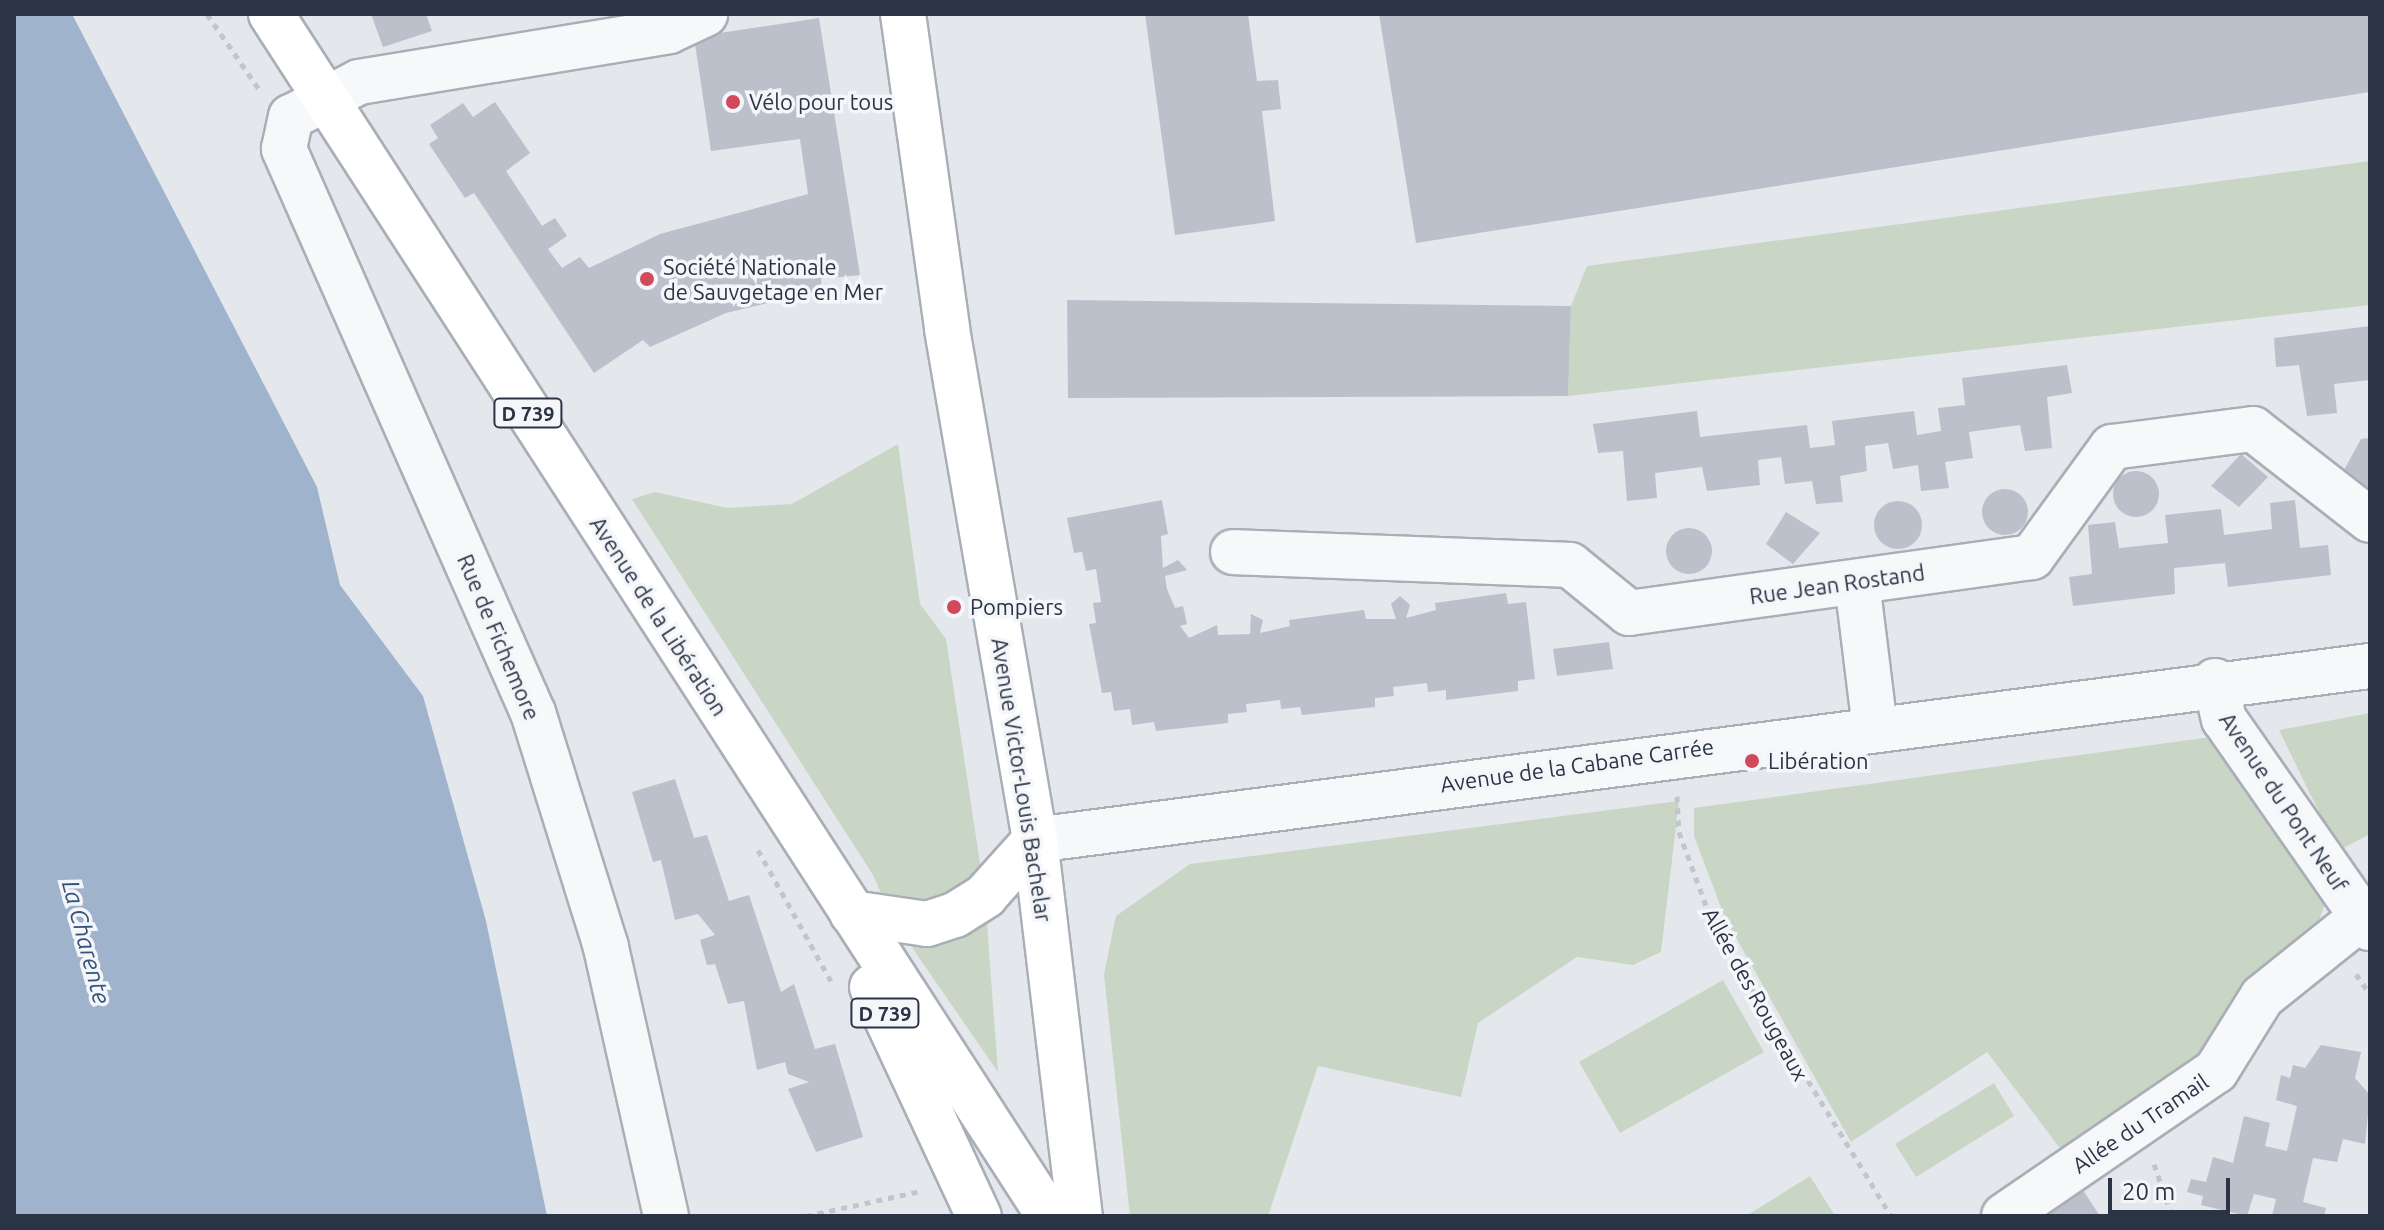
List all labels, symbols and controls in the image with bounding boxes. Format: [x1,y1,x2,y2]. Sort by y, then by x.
place label: Vélo pour tous [749,89,893,115]
marker: Vélo pour tous [724,93,742,111]
place label: Société Nationale de Sauvgetage en Mer [663,253,883,304]
marker: Société Nationale de Sauvgetage en Mer [638,270,656,288]
road number: D 739 [492,397,564,429]
street label: Avenue de la Libération [585,512,733,720]
street label: Rue de Fichemore [452,550,546,724]
street label: Rue Jean Rostand [1748,559,1926,609]
place label: Pompiers [970,594,1063,620]
marker: Pompiers [945,598,963,616]
street label: Avenue Victor-Louis Bachelar [986,636,1058,924]
street label: Avenue du Pont Neuf [2214,707,2354,897]
street label: Avenue de la Cabane Carrée [1439,733,1715,797]
place label: Libération [1768,748,1869,774]
marker: Libération [1743,752,1761,770]
water label: La Charente [56,877,116,1007]
street label: Allée des Rougeaux [1698,903,1814,1085]
road number: D 739 [849,997,921,1029]
street label: Allée du Tramail [2067,1068,2213,1178]
scale bar [2112,1162,2234,1212]
text: 20 m [2122,1178,2175,1205]

